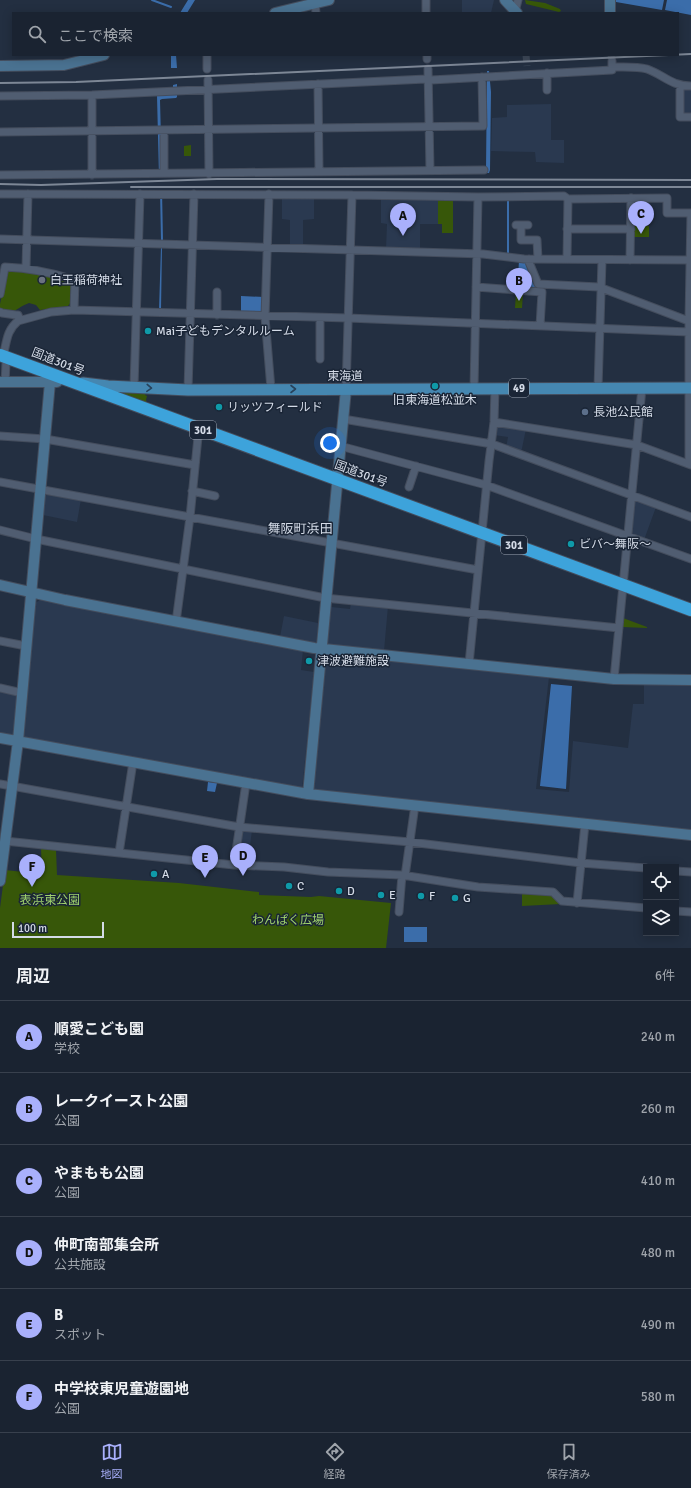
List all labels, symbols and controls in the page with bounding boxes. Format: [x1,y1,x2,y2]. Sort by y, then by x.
search box [12,12,679,56]
icon: search [26,23,48,45]
text: ここで検索 [58,27,133,45]
pin: C [628,201,654,234]
pin: A [390,203,416,236]
pin: B [506,268,532,301]
place label: 白王稲荷神社 [50,273,122,288]
marker: 白王稲荷神社 [37,275,47,285]
place label: Mai子どもデンタルルーム [156,324,295,339]
marker: Mai子どもデンタルルーム [143,326,153,336]
street label: 国道301号 [29,345,87,379]
street label: 東海道 [327,369,363,384]
road number: 49 [509,379,529,397]
marker: 旧東海道松並木 [430,381,440,391]
one-way arrow [146,383,152,392]
one-way arrow [290,385,296,393]
place label: 旧東海道松並木 [393,393,477,408]
place label: リッツフィールド [227,400,323,415]
marker: リッツフィールド [214,402,224,412]
place label: 長池公民館 [593,405,653,420]
marker: 長池公民館 [580,407,590,417]
road number: 301 [190,421,216,439]
your location [320,433,340,453]
street label: 国道301号 [332,457,390,491]
district label: 舞阪町浜田 [267,521,333,537]
road number: 301 [501,536,527,554]
place label: ビバ～舞阪～ [579,537,651,552]
marker: ビバ～舞阪～ [566,539,576,549]
place label: 津波避難施設 [317,654,389,669]
marker: 津波避難施設 [304,656,314,666]
pin: D [230,843,256,876]
pin: E [192,845,218,878]
pin: F [19,854,45,887]
map controls [643,864,679,936]
button: locate [643,864,679,900]
place label: A [162,867,170,882]
marker: A [149,869,159,879]
place label: C [297,879,304,894]
marker: C [284,881,294,891]
place label: D [347,884,355,899]
marker: D [334,886,344,896]
place label: E [389,888,396,903]
place label: F [429,889,435,904]
marker: E [376,890,386,900]
marker: F [416,891,426,901]
place label: G [463,891,471,906]
park label: 表浜東公園 [19,893,80,908]
marker: G [450,893,460,903]
button: layers [643,900,679,936]
park label: わんぱく広場 [252,913,324,928]
scale bar [12,920,104,939]
text: 100 m [18,922,47,935]
text: 周辺 [16,966,50,987]
text: 6件 [655,968,675,984]
text: 順愛こども園 [54,1020,144,1038]
text: A [25,1029,33,1045]
text: 240 m [641,1029,675,1045]
text: 学校 [54,1041,80,1057]
text: レークイースト公園 [54,1092,188,1110]
text: B [25,1101,33,1117]
text: 260 m [641,1101,675,1117]
text: 公園 [54,1113,80,1129]
text: やまもも公園 [54,1164,144,1182]
text: C [25,1173,33,1189]
text: 410 m [641,1173,675,1189]
text: 公園 [54,1185,80,1201]
text: 仲町南部集会所 [54,1236,159,1254]
text: D [25,1245,33,1261]
text: 480 m [641,1245,675,1261]
text: 公共施設 [54,1257,106,1273]
text: B [54,1306,63,1324]
text: E [25,1317,33,1333]
text: 490 m [641,1317,675,1333]
text: スポット [54,1327,106,1343]
text: 中学校東児童遊園地 [54,1380,189,1398]
text: F [26,1389,32,1405]
text: 580 m [641,1389,675,1405]
text: 公園 [54,1401,80,1417]
tab: 地図 [101,1441,123,1481]
tab: 経路 [324,1441,346,1481]
tab: 保存済み [547,1441,591,1481]

